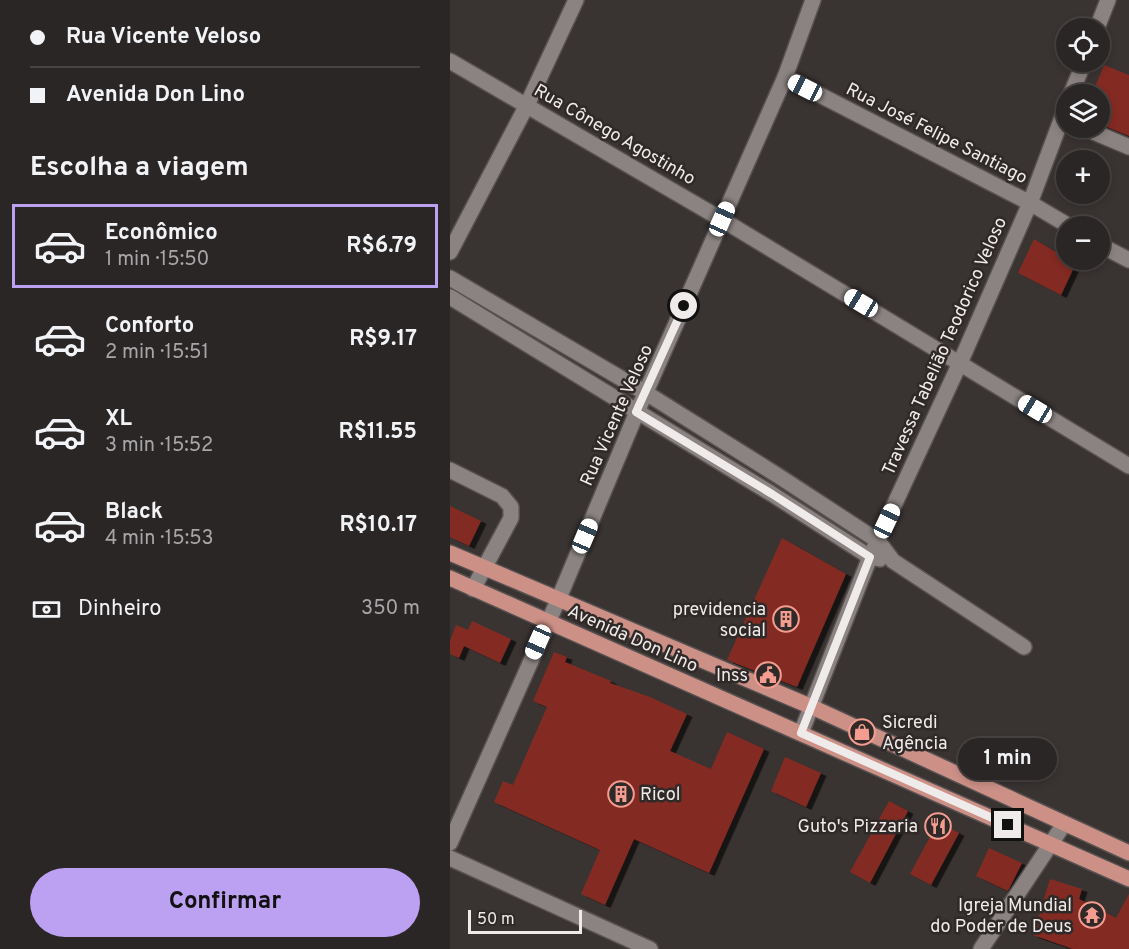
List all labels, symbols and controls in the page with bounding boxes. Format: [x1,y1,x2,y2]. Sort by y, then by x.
map controls [1056,18,1110,270]
button: locate [1056,18,1110,72]
text: Rua Vicente Veloso [66,24,261,51]
car [785,72,825,104]
street label: Rua José Felipe Santiago [842,79,1031,190]
street label: Rua Cônego Agostinho [529,80,699,191]
text: Avenida Don Lino [66,82,245,109]
button: layers [1056,84,1110,138]
button: + [1056,150,1110,204]
text: Escolha a viagem [30,151,249,185]
car [706,199,738,239]
street label: Travessa Tabelião Teodorico Veloso [878,214,1013,479]
button: − [1056,216,1110,270]
icon: car [33,219,87,273]
text: Econômico [105,220,218,247]
text: R$6.79 [346,233,417,260]
text: 1 min · 15:50 [105,247,209,273]
car [841,286,881,320]
route start [670,292,697,319]
icon: car [33,312,87,366]
text: Conforto [105,313,194,340]
text: R$9.17 [349,326,417,353]
text: 2 min · 15:51 [105,340,209,366]
street label: Rua Vicente Veloso [576,341,659,490]
car [1015,392,1055,426]
icon: car [33,405,87,459]
text: XL [105,406,132,433]
text: R$11.55 [339,419,417,446]
text: 3 min · 15:52 [105,433,213,459]
icon: car [33,498,87,552]
text: Black [105,499,163,526]
car [871,501,903,541]
text: R$10.17 [339,512,417,539]
car [570,516,600,556]
text: 4 min · 15:53 [105,526,214,552]
icon: cash [30,593,63,626]
text: Dinheiro [78,596,161,623]
text: 350 m [361,596,420,622]
place label: previdencia social [673,599,766,643]
street label: Avenida Don Lino [564,600,701,678]
building icon: previdencia social [771,604,801,634]
car [522,622,554,662]
public building icon: Inss [753,660,783,690]
place label: Inss [716,665,748,688]
place label: Sicredi Agência [882,712,947,756]
shop icon: Sicredi Agência [847,717,877,747]
callout: 1 min [958,738,1058,780]
text: 1 min [983,746,1032,772]
building icon: Ricol [606,779,636,809]
place label: Ricol [640,784,680,807]
restaurant icon: Guto's Pizzaria [923,811,953,841]
route end [994,811,1021,838]
place label: Guto's Pizzaria [798,816,918,839]
button: Confirmar [30,868,420,937]
place label: Igreja Mundial do Poder de Deus [930,895,1072,939]
temple icon: Igreja Mundial do Poder de Deus [1077,900,1107,930]
scale bar [468,907,582,934]
text: 50 m [477,910,515,930]

